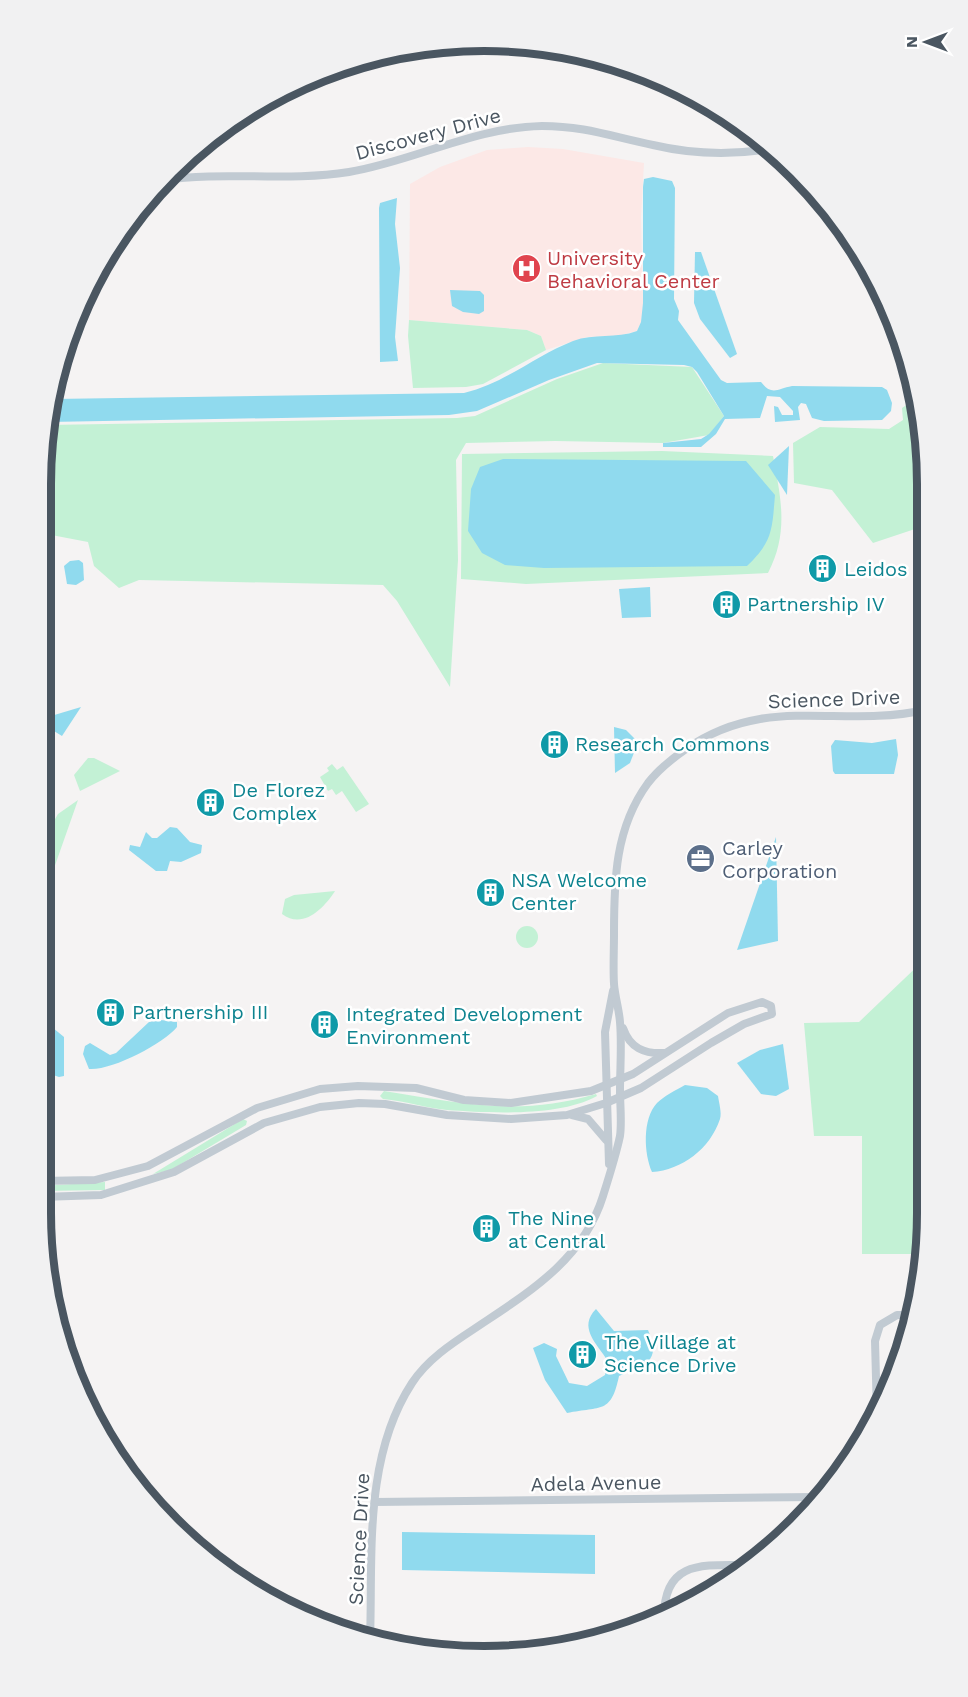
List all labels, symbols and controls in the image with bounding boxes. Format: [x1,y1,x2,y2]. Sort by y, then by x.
north arrow [896,12,956,72]
text: N [902,36,921,48]
street label: Discovery Drive [353,103,503,165]
place label: University Behavioral Center [547,246,720,293]
hospital icon: University Behavioral Center [510,253,542,285]
building icon: Leidos [807,553,839,585]
place label: Leidos [844,557,908,581]
building icon: Partnership IV [710,588,742,620]
place label: Partnership IV [747,592,885,616]
street label: Science Drive [767,685,901,713]
building icon: Research Commons [538,728,570,760]
place label: Research Commons [575,732,770,756]
place label: De Florez Complex [232,778,325,825]
building icon: De Florez Complex [195,786,227,818]
place label: Carley Corporation [722,836,837,883]
office icon: Carley Corporation [685,843,717,875]
place label: NSA Welcome Center [511,868,647,915]
building icon: NSA Welcome Center [474,876,506,908]
building icon: Partnership III [95,996,127,1028]
place label: Partnership III [132,1000,268,1024]
place label: Integrated Development Environment [346,1002,583,1049]
building icon: Integrated Development Environment [309,1009,341,1041]
place label: The Nine at Central [508,1206,605,1253]
building icon: The Nine at Central [471,1213,503,1245]
place label: The Village at Science Drive [604,1330,737,1377]
building icon: The Village at Science Drive [567,1338,599,1370]
street label: Adela Avenue [530,1470,662,1496]
street label: Science Drive [344,1472,374,1606]

